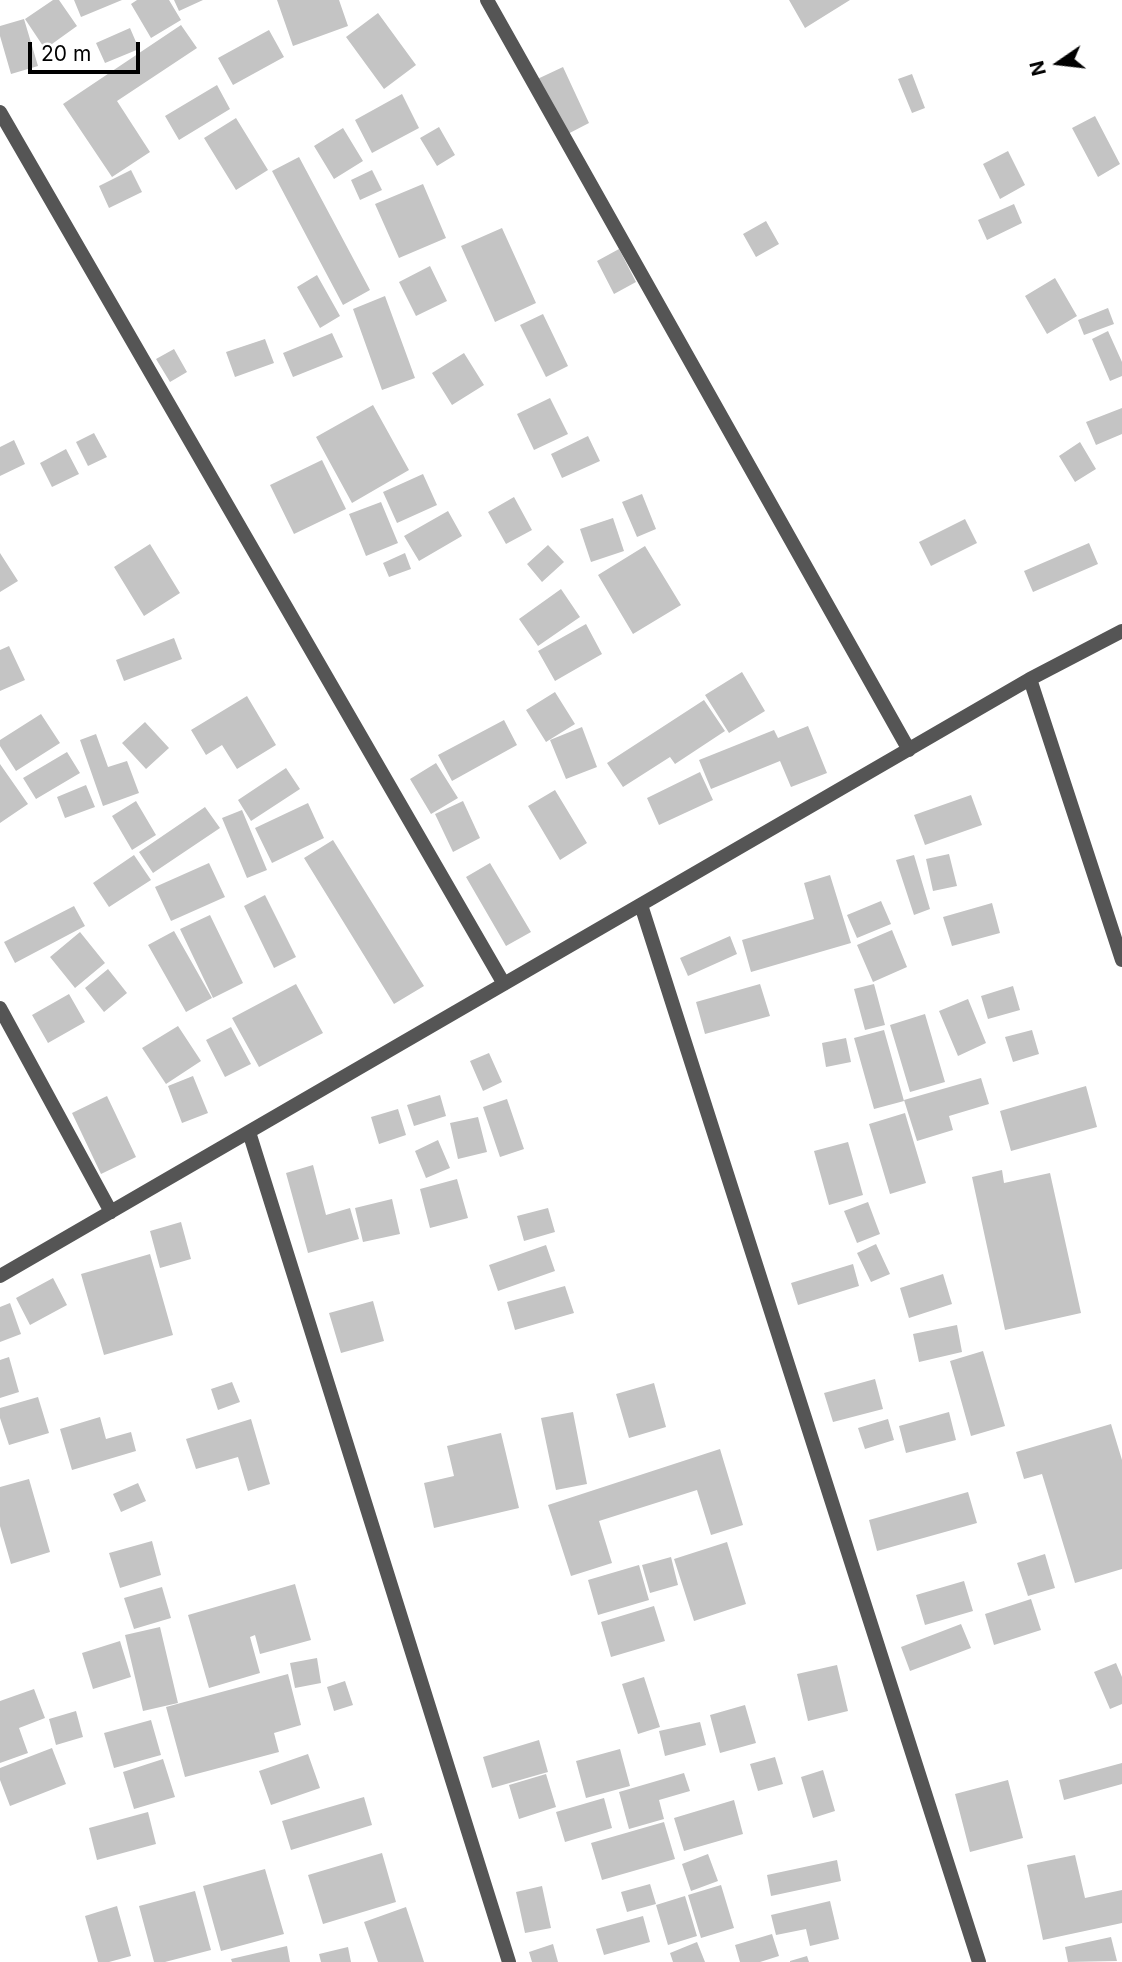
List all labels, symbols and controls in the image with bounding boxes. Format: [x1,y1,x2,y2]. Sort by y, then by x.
scale bar [32,28,144,72]
north arrow [1024,28,1094,98]
text: 20 m [41,41,91,66]
text: N [1025,58,1051,78]

